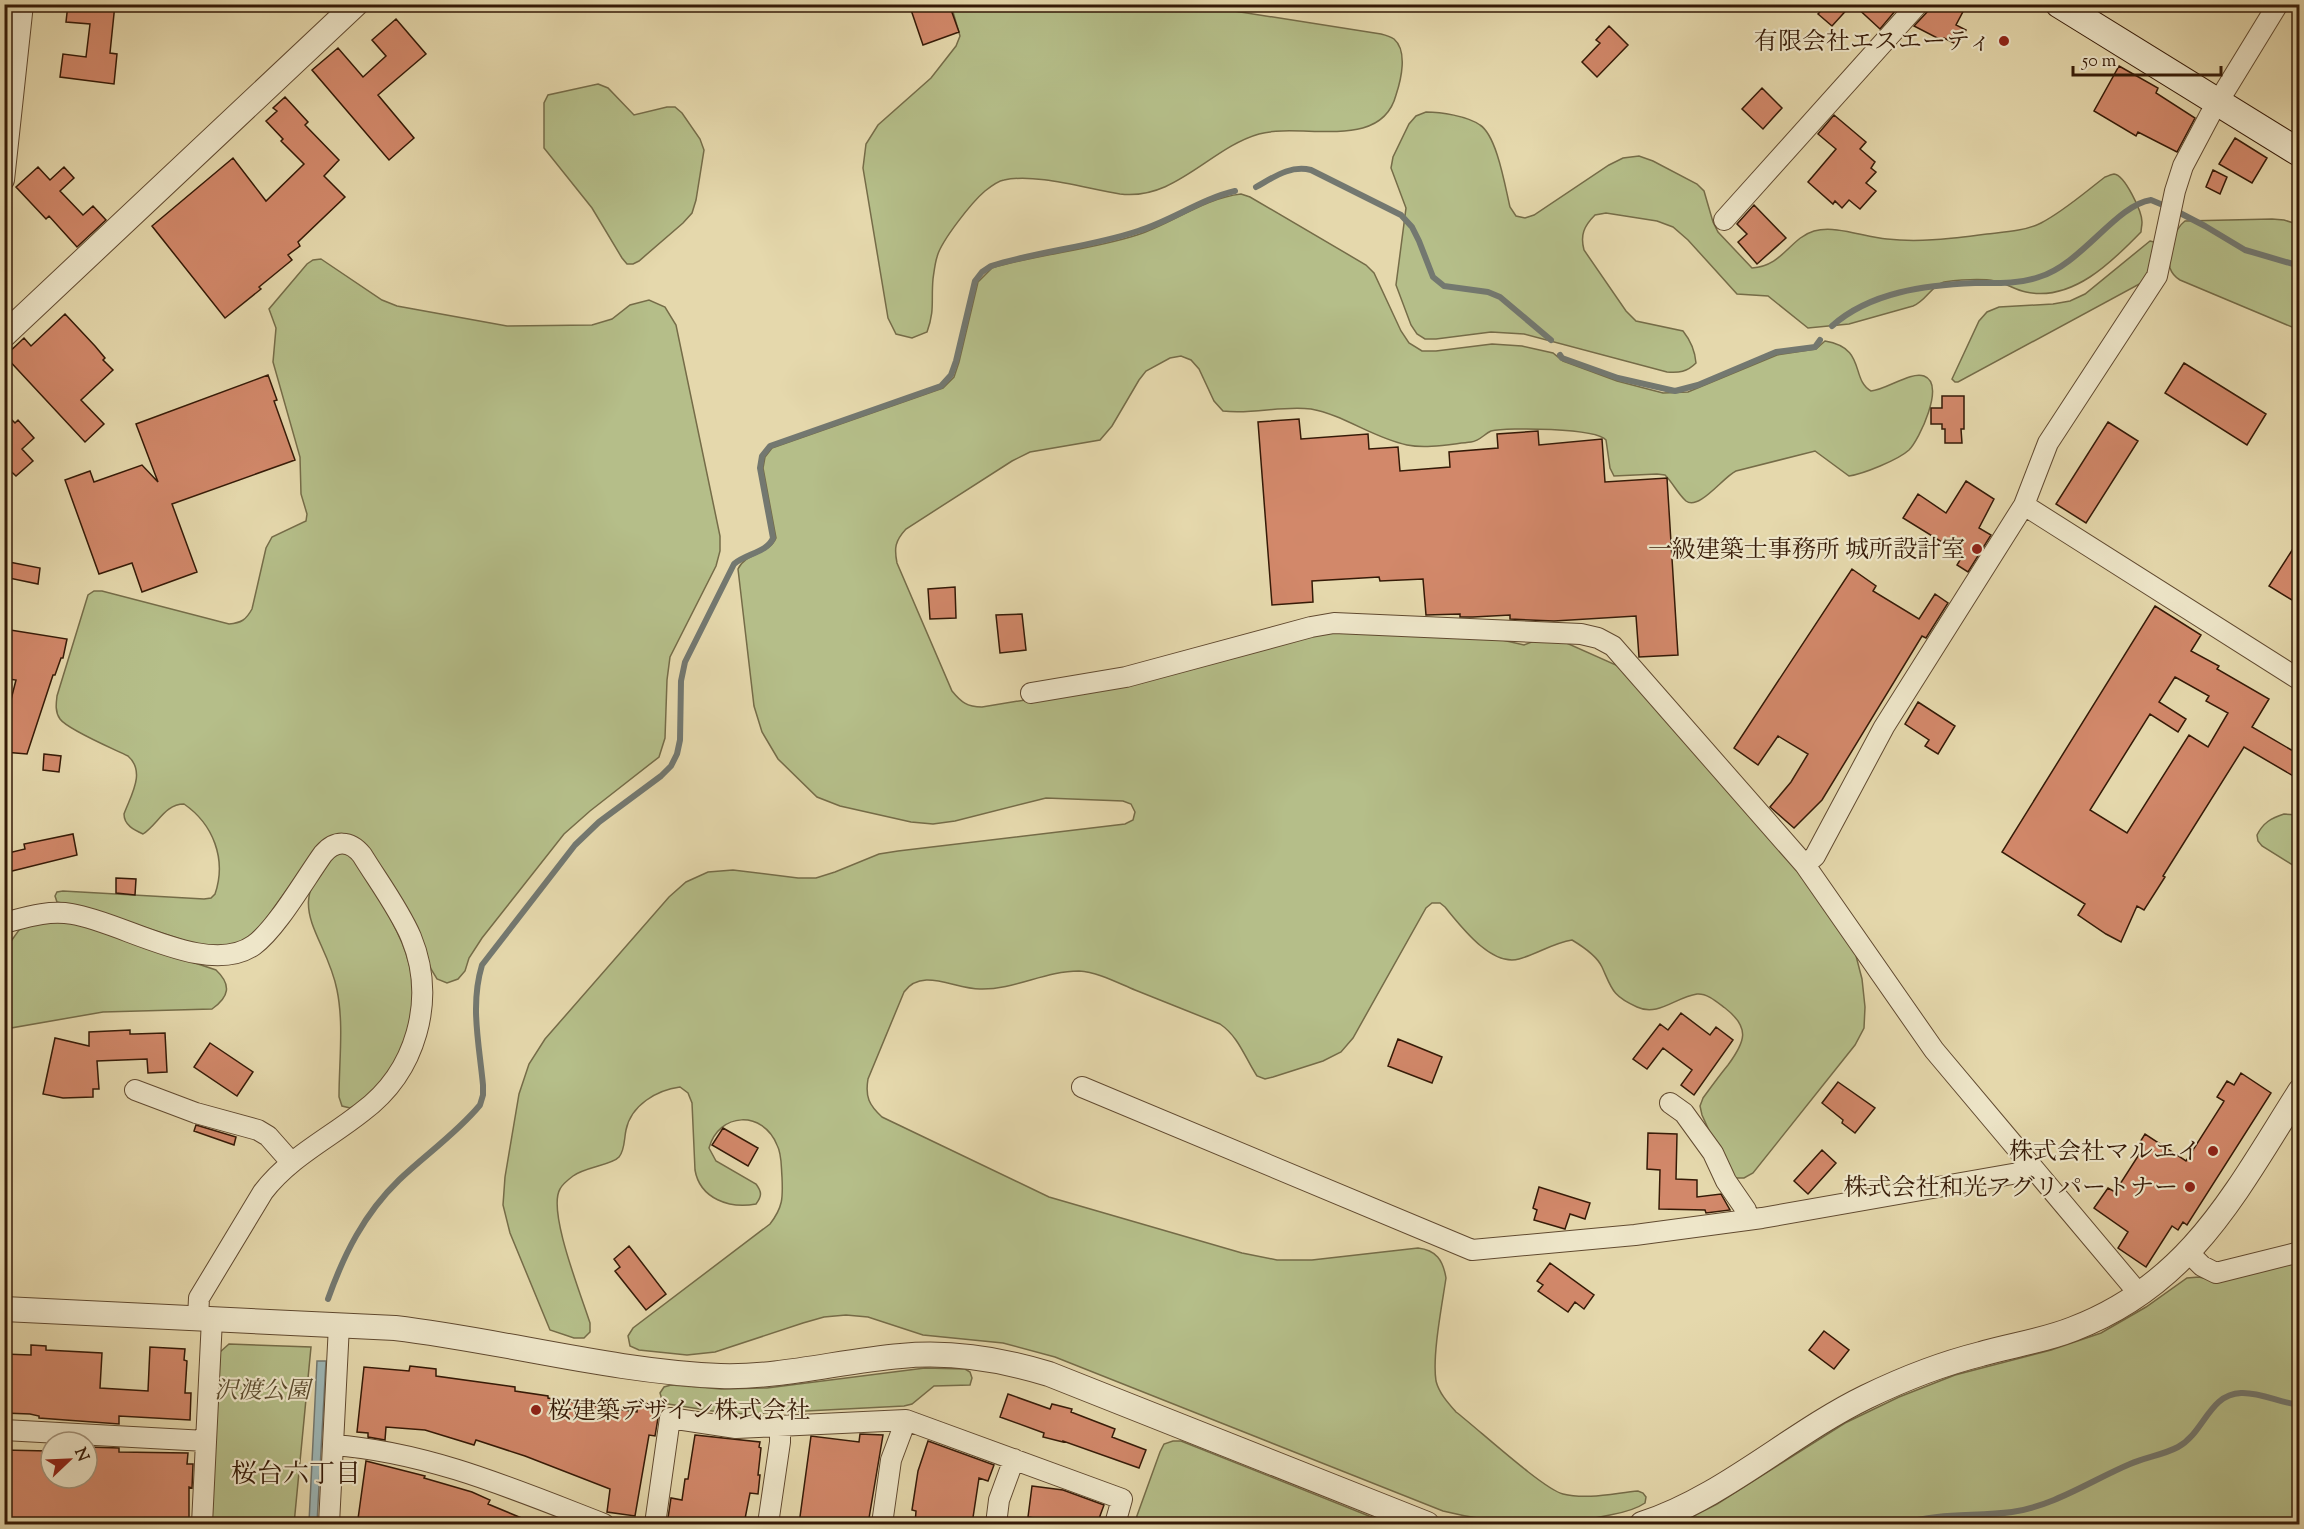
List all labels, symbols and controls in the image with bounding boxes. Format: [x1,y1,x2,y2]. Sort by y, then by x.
place label: 有限会社エスエーティ [1754,26,1992,60]
marker: 有限会社エスエーティ [1997,34,2011,48]
scale bar [2073,39,2222,77]
text: 50 m [2081,49,2117,75]
place label: 一級建築士事務所 城所設計室 [1648,534,1965,568]
marker: 一級建築士事務所 城所設計室 [1970,542,1984,556]
place label: 株式会社マルエイ [2009,1136,2201,1170]
marker: 株式会社マルエイ [2206,1144,2220,1158]
place label: 株式会社和光アグリパートナー [1843,1172,2178,1206]
marker: 株式会社和光アグリパートナー [2183,1180,2197,1194]
park label: 沢渡公園 [214,1375,314,1409]
place label: 桜建築デザイン株式会社 [548,1395,810,1429]
marker: 桜建築デザイン株式会社 [529,1403,543,1417]
north arrow [39,1430,99,1490]
text: N [67,1445,94,1466]
district label: 桜台六丁目 [231,1457,361,1494]

